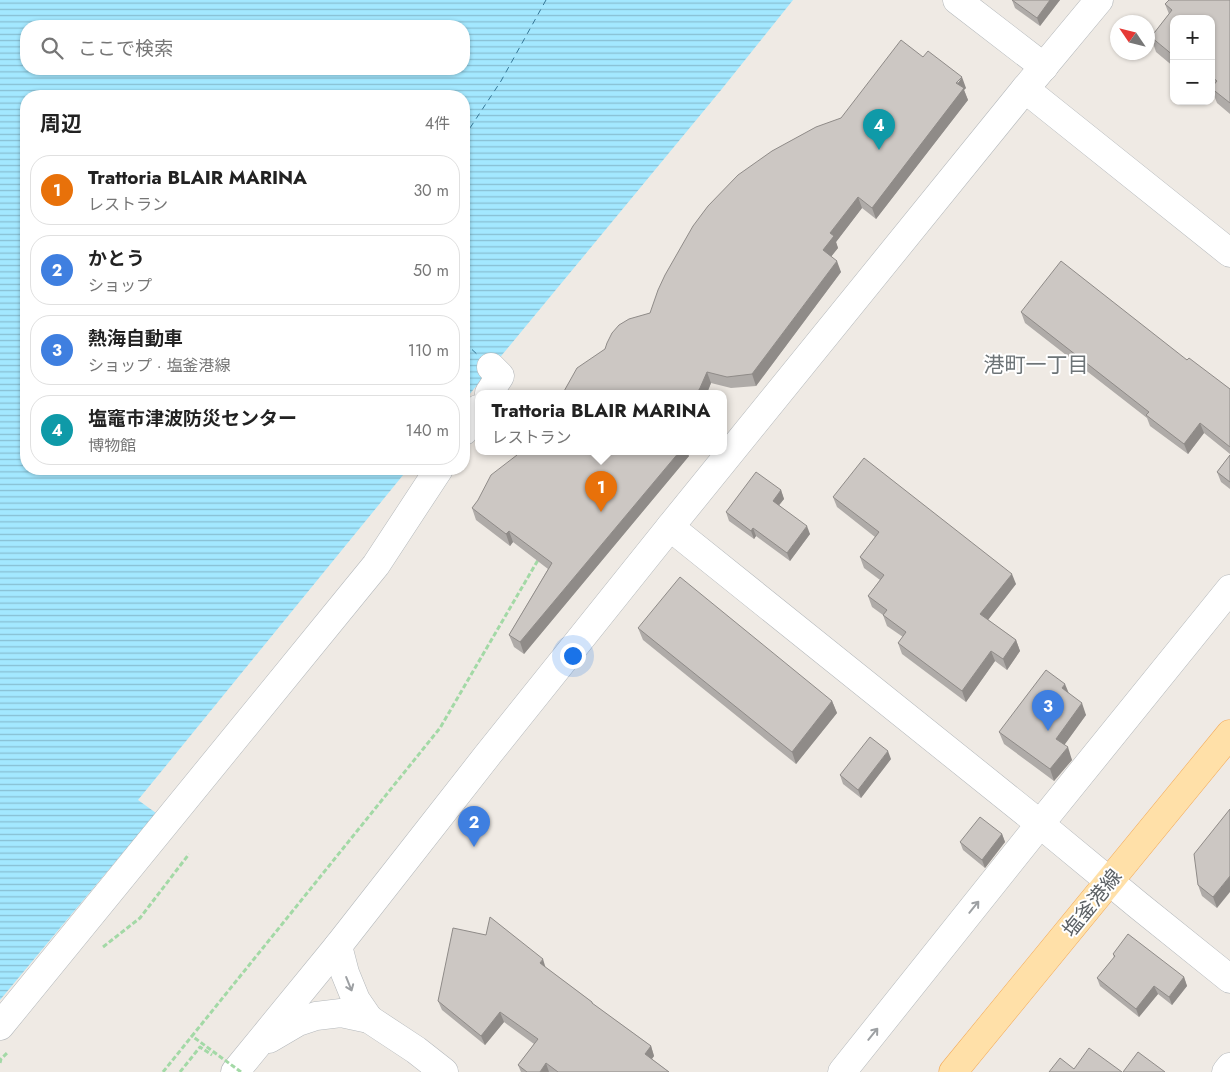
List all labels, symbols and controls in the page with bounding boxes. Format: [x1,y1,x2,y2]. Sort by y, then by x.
north arrow [1110,15,1155,60]
map controls [1170,15,1215,105]
button: + [1170,15,1215,60]
search box [20,20,470,75]
icon: search [38,34,66,62]
text: ここで検索 [78,35,173,62]
button: − [1170,60,1215,105]
text: 周辺 [40,109,82,139]
pin: 4 [863,109,895,150]
text: 4件 [425,112,450,135]
text: Trattoria BLAIR MARINA [88,164,307,191]
text: 1 [53,179,61,202]
text: 30 m [413,179,449,202]
text: レストラン [88,193,168,216]
text: かとう [88,245,145,272]
text: 2 [52,259,62,282]
text: 50 m [413,259,449,282]
text: ショップ [88,274,152,297]
text: 熱海自動車 [88,325,183,352]
text: 3 [52,339,62,362]
text: 110 m [408,339,449,362]
district label: 港町一丁目 [984,350,1089,380]
text: ショップ · 塩釜港線 [88,354,230,377]
popup [475,390,727,455]
text: Trattoria BLAIR MARINA [491,397,711,424]
text: 塩竈市津波防災センター [88,405,297,432]
text: 4 [51,419,63,442]
text: 140 m [406,419,449,442]
text: レストラン [491,426,571,449]
text: 博物館 [88,434,136,457]
pin: 1 [585,471,617,512]
your location [560,643,586,669]
pin: 3 [1032,690,1064,731]
pin: 2 [458,806,490,847]
street label: 塩釜港線 [1056,863,1129,944]
one-way arrow [969,901,980,914]
one-way arrow [346,977,355,992]
one-way arrow [867,1028,878,1041]

